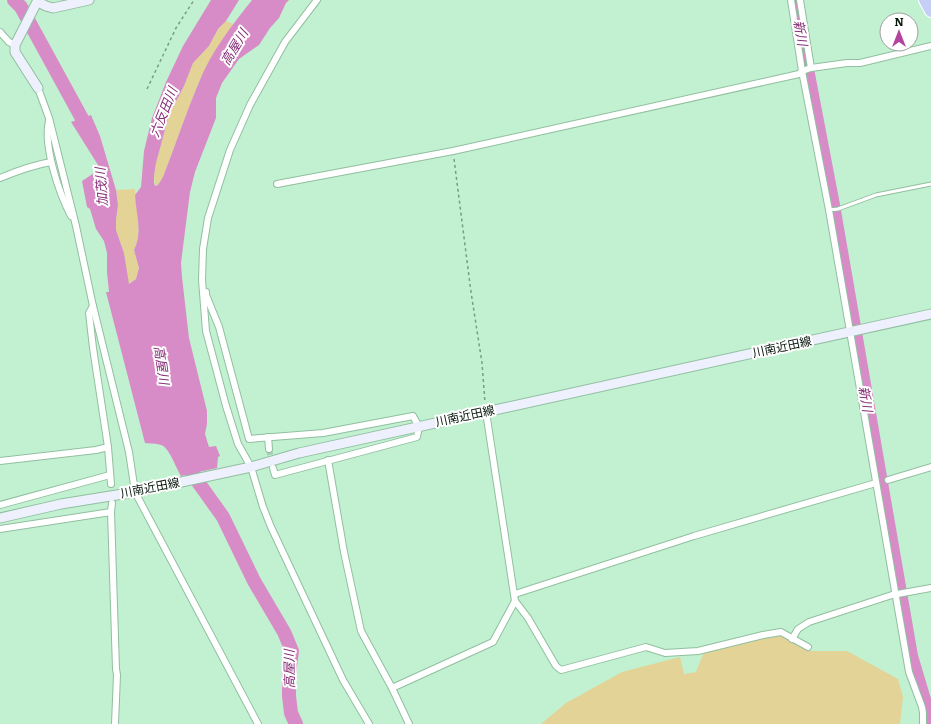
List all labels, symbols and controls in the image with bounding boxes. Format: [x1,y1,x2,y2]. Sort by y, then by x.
north arrow [879,12,919,52]
text: N [894,13,904,29]
water label: 新川 [790,18,813,49]
water label: 高屋川 [215,23,253,68]
water label: 六反田川 [144,82,182,139]
water label: 加茂川 [90,165,111,207]
street label: 川南近田線 [751,331,813,361]
water label: 高屋川 [150,344,175,388]
water label: 新川 [855,384,878,415]
street label: 川南近田線 [434,400,496,430]
street label: 川南近田線 [119,472,181,502]
water label: 高屋川 [279,647,298,689]

